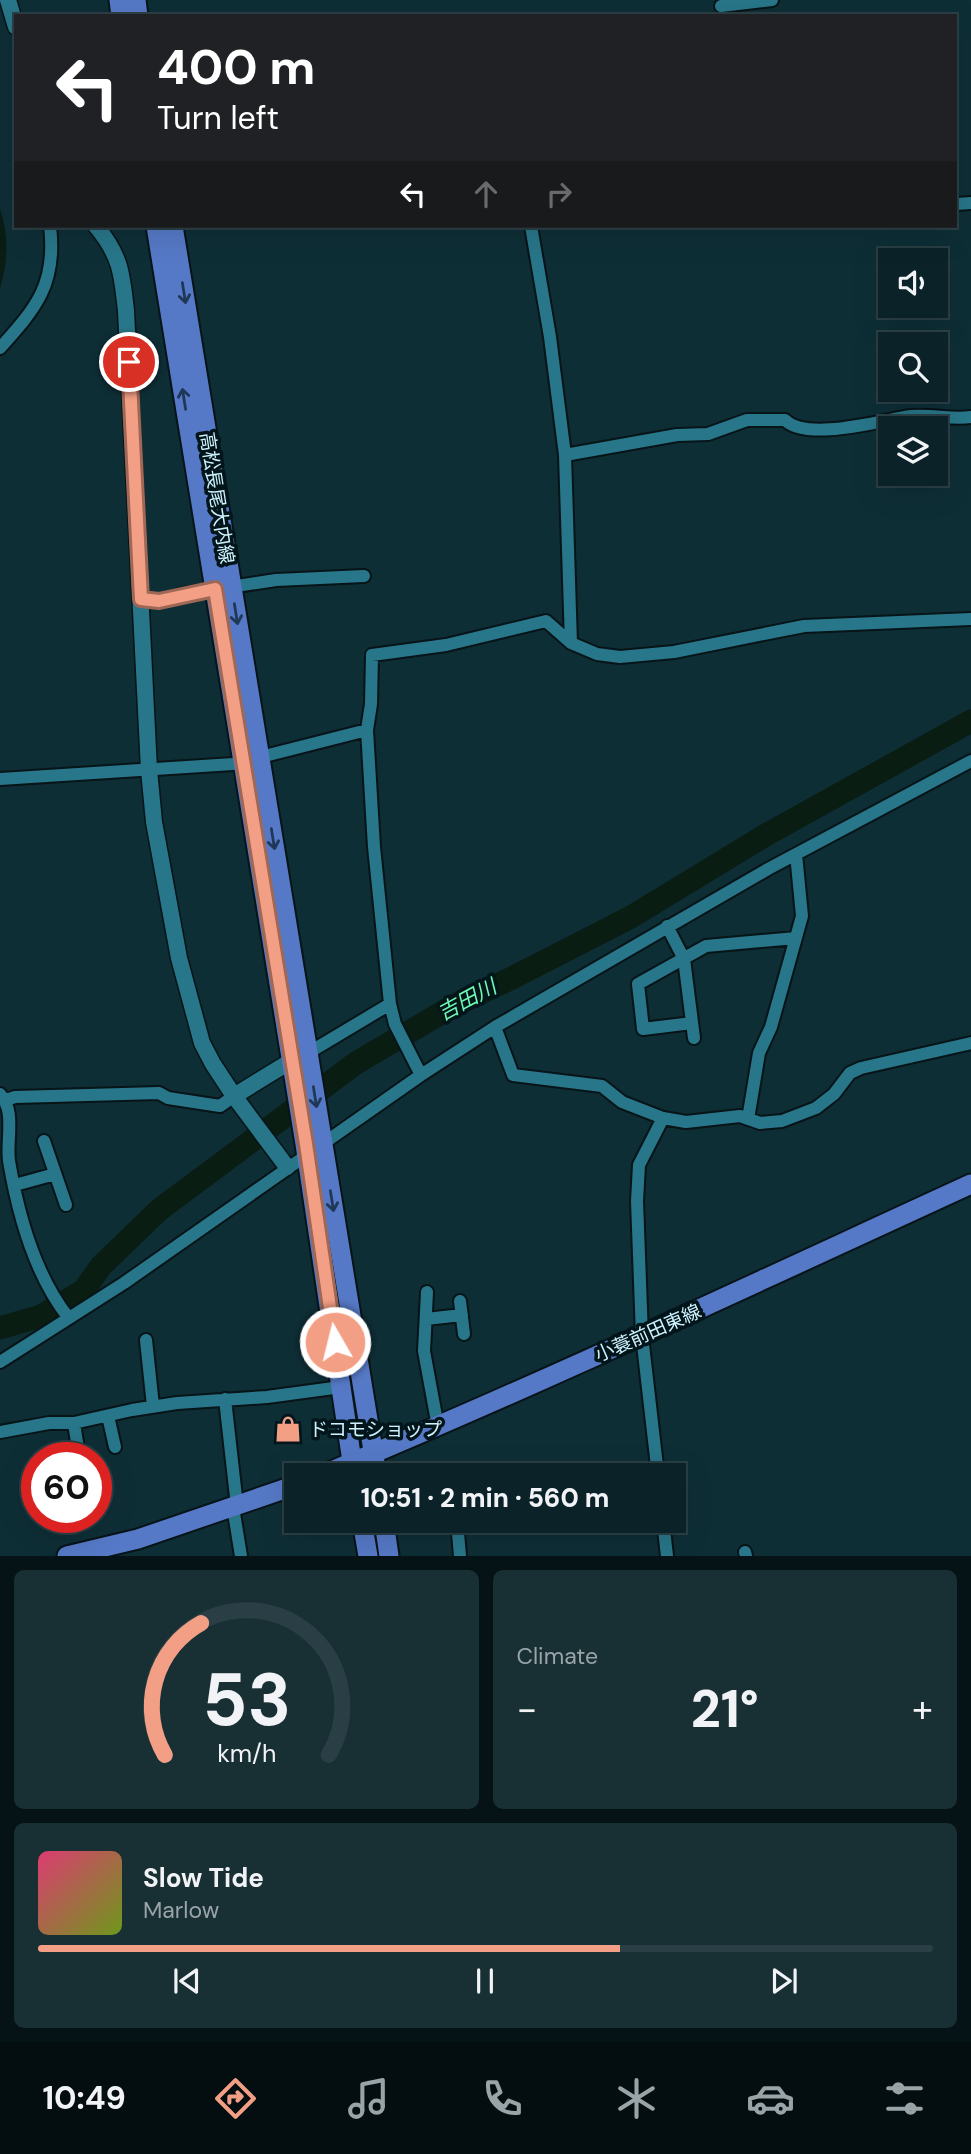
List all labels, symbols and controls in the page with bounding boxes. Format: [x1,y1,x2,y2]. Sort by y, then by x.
text: 400 m [157,35,315,99]
icon: left [42,42,133,133]
text: Turn left [157,97,279,139]
icon: left [394,175,432,213]
icon: ahead [467,175,505,213]
icon: right [540,175,578,213]
map controls [878,248,948,486]
button: sound [878,248,948,318]
one-way arrow [178,281,191,304]
pin [99,332,159,392]
button: search [878,332,948,402]
icon: arrive [110,343,148,381]
one-way arrow [177,388,190,411]
button: layers [878,416,948,486]
street label: 高松長尾大内線 [194,430,240,566]
one-way arrow [230,602,243,625]
one-way arrow [267,827,280,850]
water label: 吉田川 [433,972,503,1027]
one-way arrow [309,1085,322,1108]
one-way arrow [326,1189,339,1212]
street label: 小蓑前田東線 [591,1298,705,1368]
position arrow [298,1305,372,1379]
shop icon: ドコモショップ [273,1414,303,1444]
place label: ドコモショップ [309,1417,442,1442]
speed limit sign: 60 [21,1442,112,1533]
text: 10:51 · 2 min · 560 m [361,1481,609,1515]
text: Climate [517,1641,598,1671]
text: 53 [202,1654,291,1749]
text: 21° [691,1675,759,1743]
text: − [517,1684,537,1734]
text: + [912,1684,933,1734]
text: km/h [217,1737,276,1770]
text: Slow Tide [143,1861,264,1895]
text: Marlow [143,1895,219,1925]
icon: previous [168,1962,206,2000]
icon: pause [466,1962,504,2000]
icon: next [765,1962,803,2000]
icon: directions [211,2074,260,2123]
icon: music [344,2074,393,2123]
icon: phone [478,2074,527,2123]
icon: climate [612,2074,661,2123]
icon: car [746,2074,795,2123]
icon: filters [880,2074,929,2123]
text: 10:49 [42,2077,126,2119]

